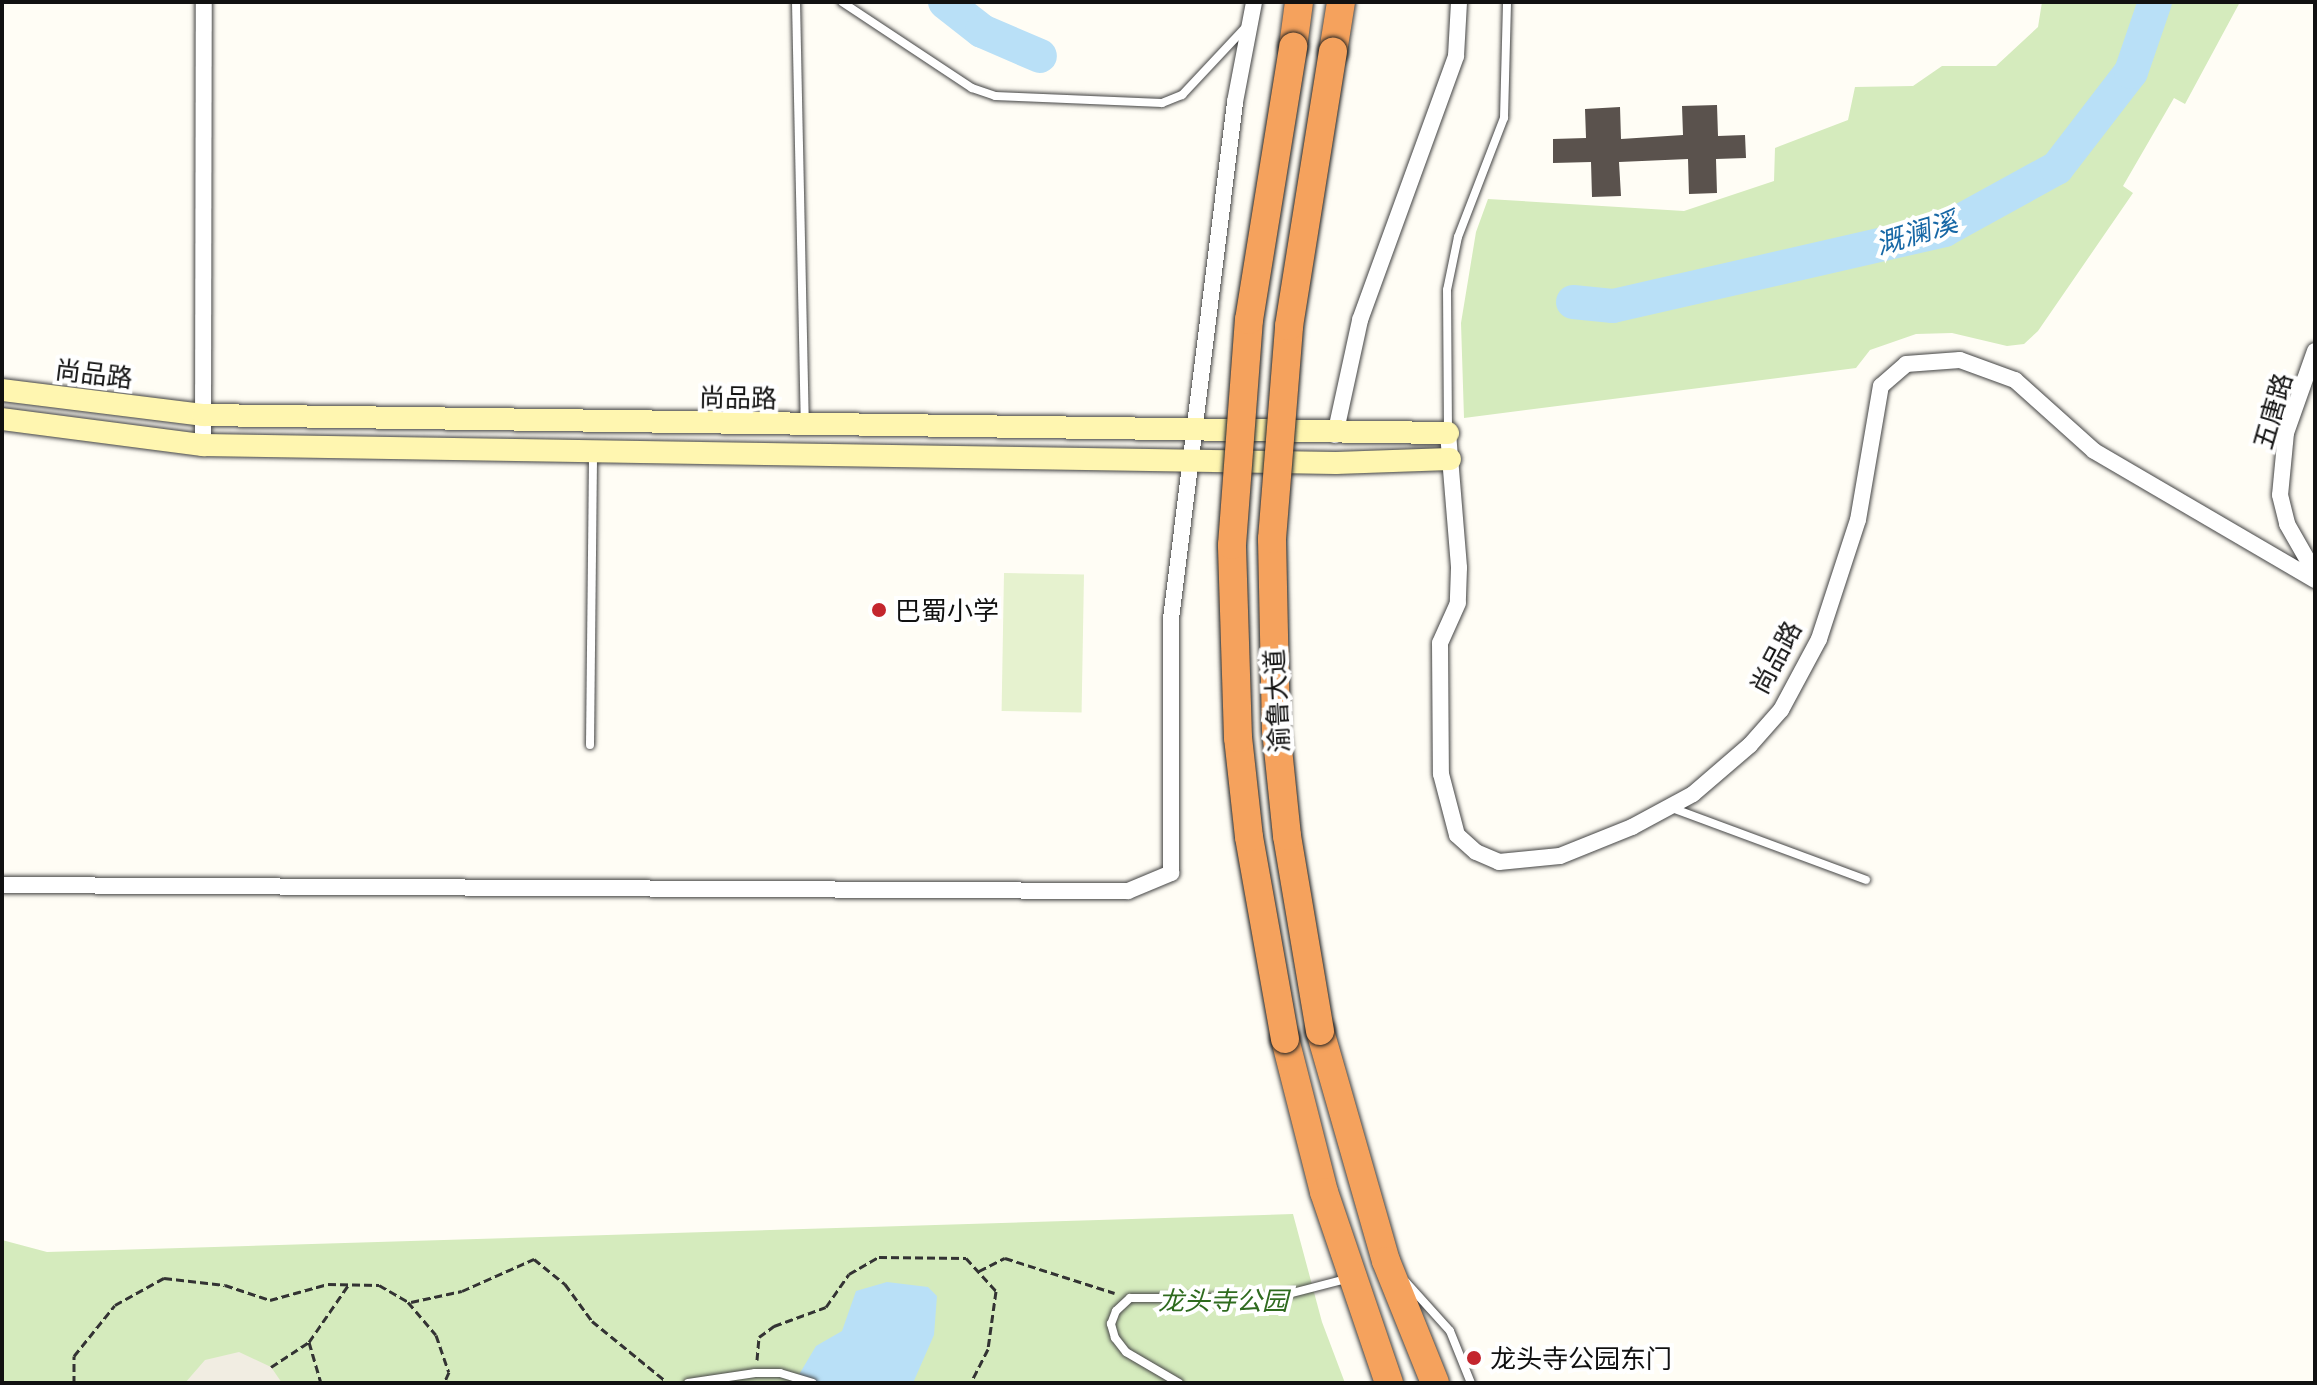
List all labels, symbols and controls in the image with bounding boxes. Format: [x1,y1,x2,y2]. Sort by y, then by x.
water label: 溉澜溪 [1871,204,1961,260]
street label: 尚品路 [53,353,135,393]
street label: 五唐路 [2246,369,2298,453]
street label: 尚品路 [699,381,777,413]
place label: 巴蜀小学 [895,594,999,626]
marker: 巴蜀小学 [870,601,888,619]
street label: 尚品路 [1743,615,1807,699]
street label: 渝鲁大道 [1258,648,1294,754]
park label: 龙头寺公园 [1158,1284,1288,1316]
place label: 龙头寺公园东门 [1490,1342,1672,1374]
marker: 龙头寺公园东门 [1465,1349,1483,1367]

